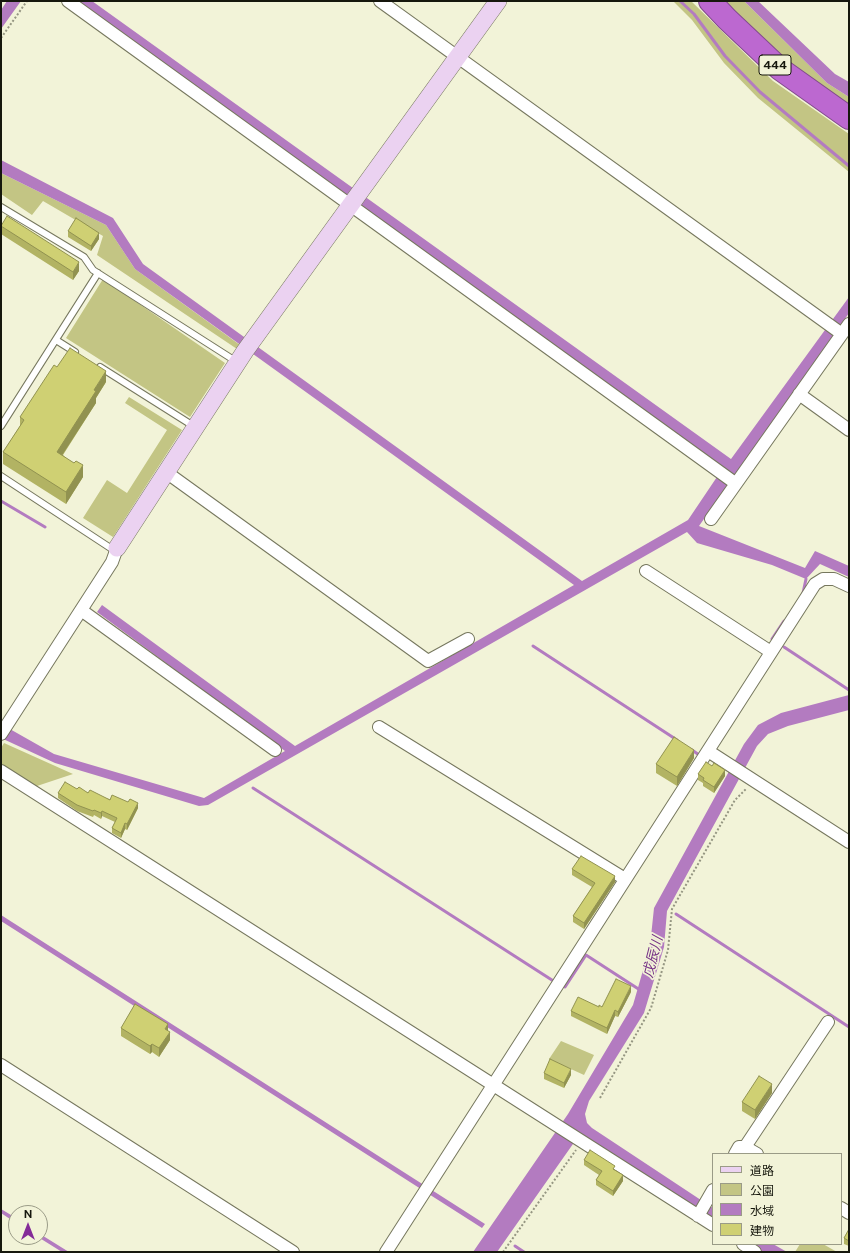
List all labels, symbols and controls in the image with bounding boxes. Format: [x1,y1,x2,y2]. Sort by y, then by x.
road number: 444 [759,55,791,75]
water label: 戊辰川 [640,935,666,979]
legend [712,1153,842,1245]
text: 道路 [750,1164,774,1178]
text: 公園 [750,1184,774,1198]
text: 水域 [750,1204,774,1218]
north arrow [8,1205,48,1245]
text: N [24,1208,32,1220]
text: 建物 [750,1224,774,1238]

